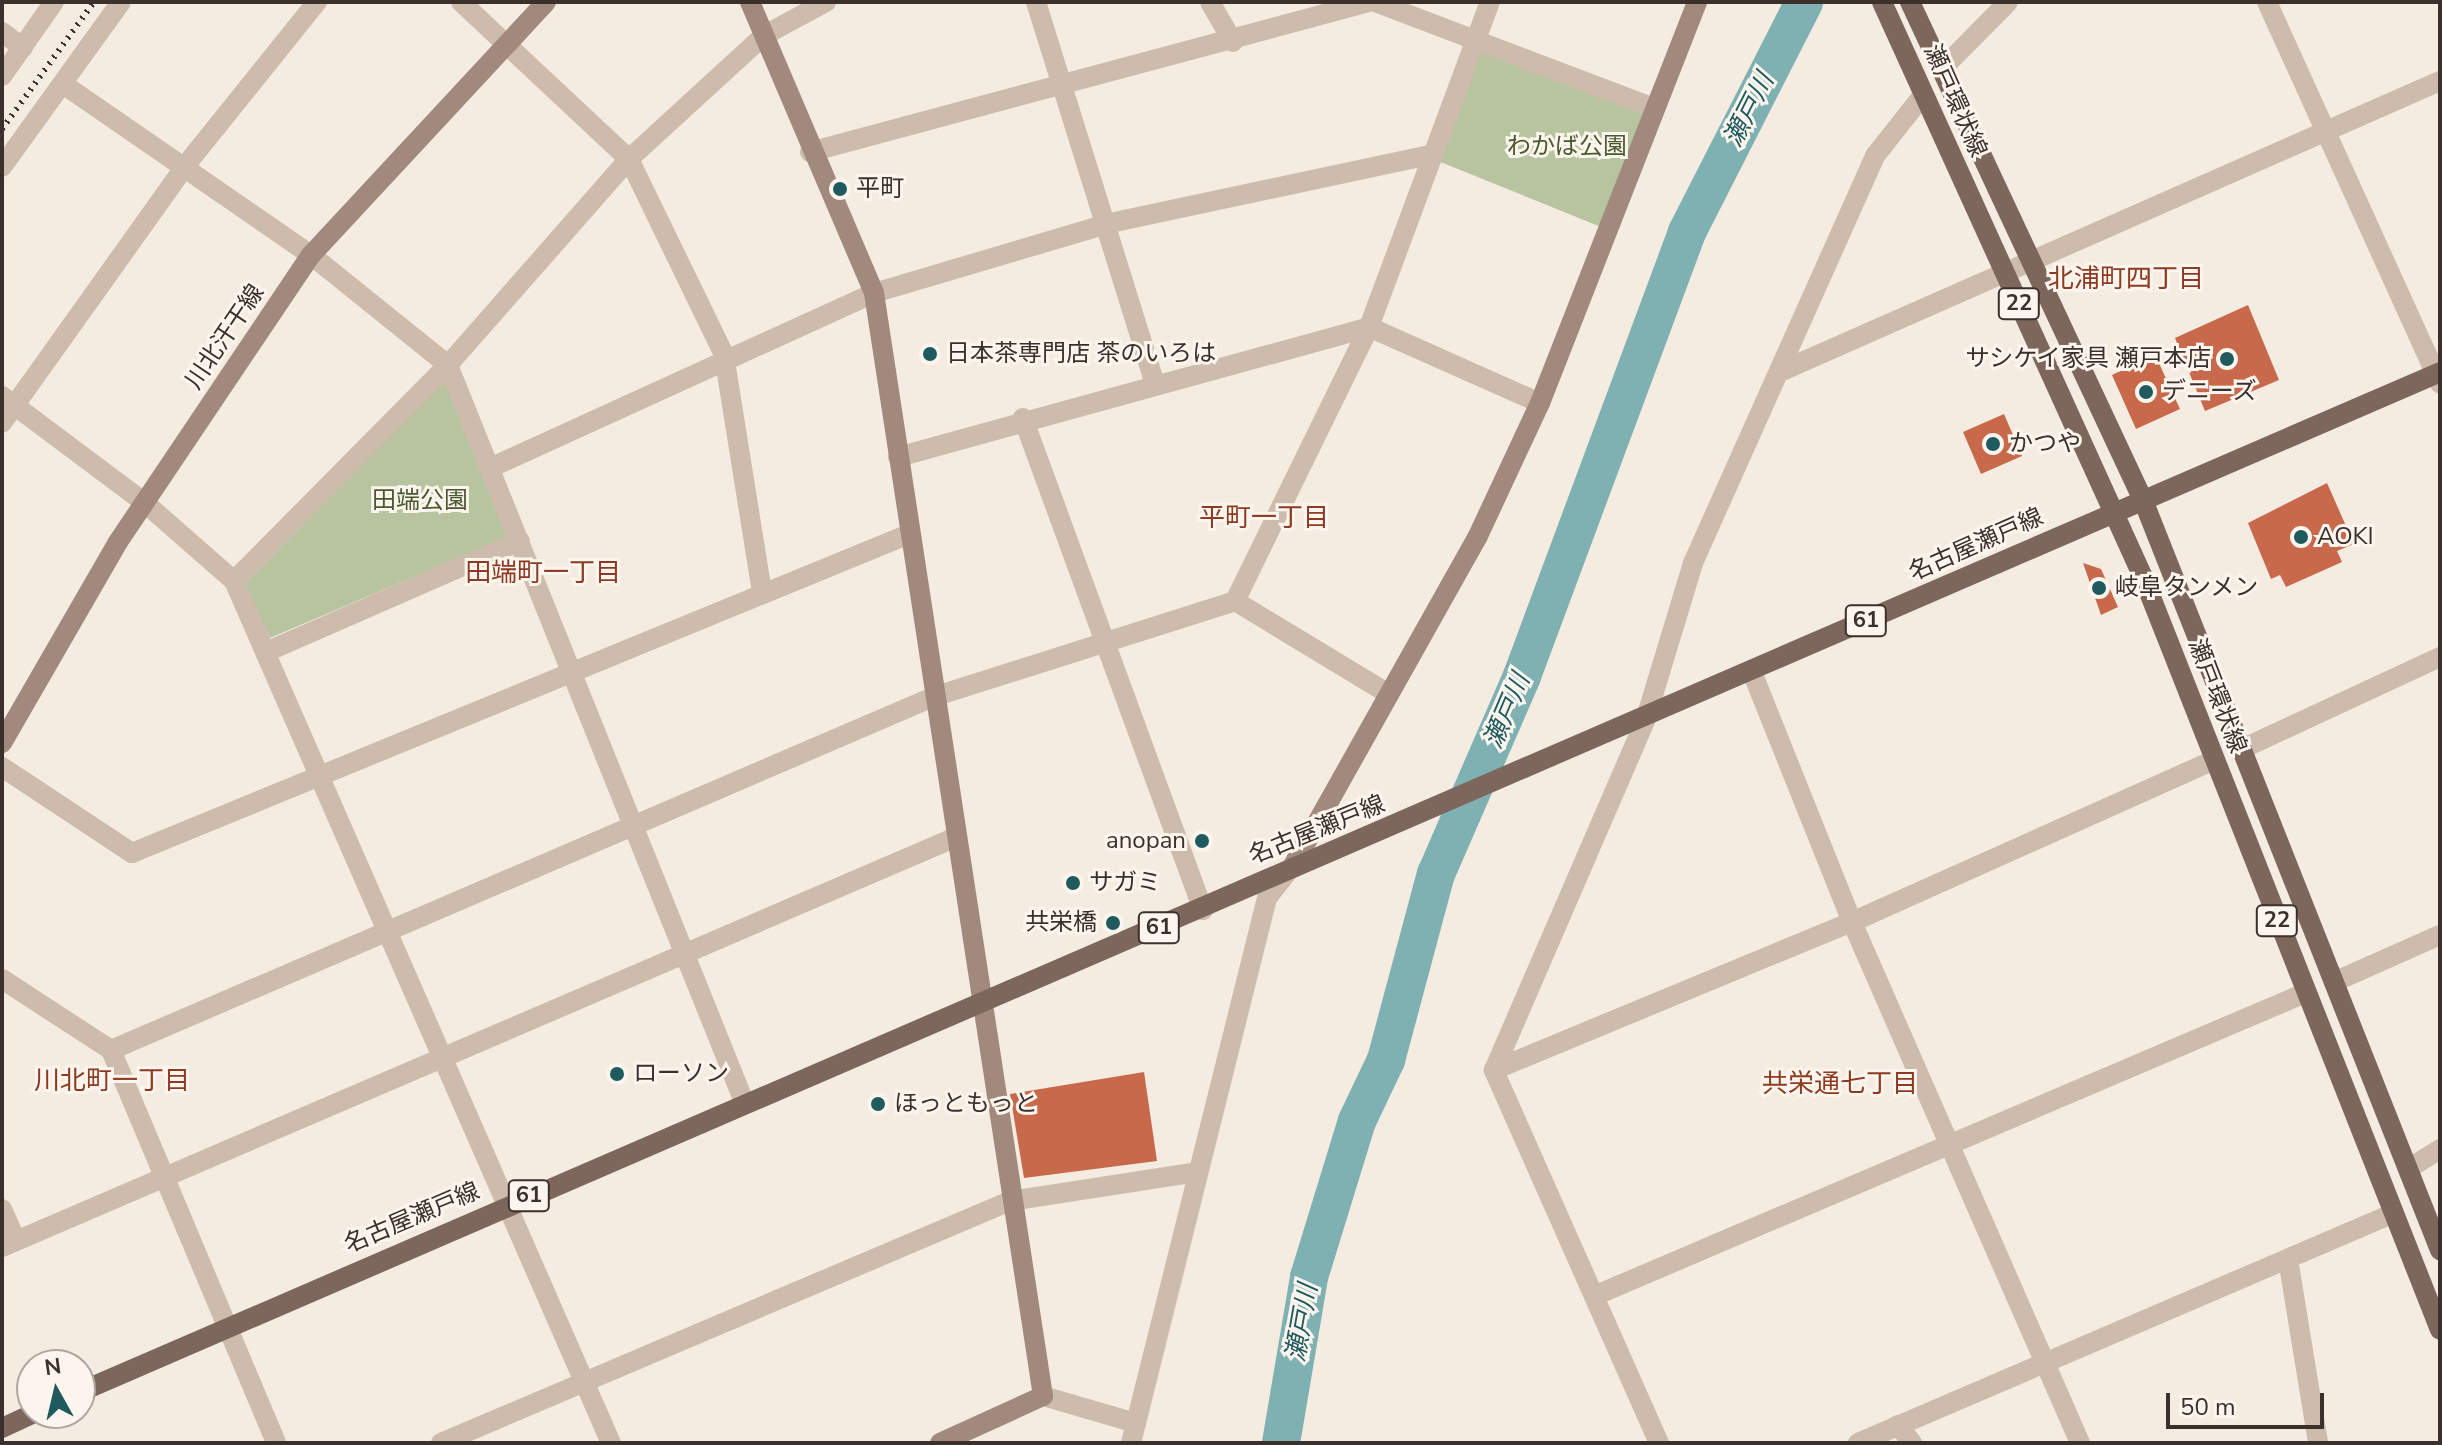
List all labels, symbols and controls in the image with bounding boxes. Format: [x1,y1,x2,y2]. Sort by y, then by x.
street label: 瀬戸環状線 [1917,40,1993,162]
water label: 瀬戸川 [1717,68,1781,152]
park label: わかば公園 [1507,133,1627,161]
place label: 平町 [856,175,904,203]
marker: 平町 [831,180,849,198]
district label: 北浦町四丁目 [2048,263,2204,295]
street label: 川北汗干線 [180,279,270,395]
road number: 22 [1997,286,2041,322]
place label: 日本茶専門店 茶のいろは [946,340,1216,368]
marker: 日本茶専門店 茶のいろは [921,345,939,363]
place label: サシケイ家具 瀬戸本店 [1965,345,2211,373]
marker: サシケイ家具 瀬戸本店 [2218,350,2236,368]
place label: デニーズ [2162,378,2258,406]
marker: デニーズ [2137,383,2155,401]
place label: かつや [2009,430,2081,458]
marker: かつや [1984,435,2002,453]
park label: 田端公園 [372,487,468,515]
district label: 平町一丁目 [1199,502,1329,534]
street label: 名古屋瀬戸線 [1904,503,2048,587]
place label: AOKI [2317,523,2374,551]
marker: AOKI [2292,528,2310,546]
district label: 田端町一丁目 [465,557,621,589]
place label: 岐阜タンメン [2115,574,2259,602]
marker: 岐阜タンメン [2090,579,2108,597]
road number: 61 [1844,603,1888,639]
street label: 瀬戸環状線 [2182,635,2252,757]
water label: 瀬戸川 [1477,669,1537,753]
street label: 名古屋瀬戸線 [1245,790,1389,870]
place label: anopan [1106,827,1186,855]
marker: anopan [1193,832,1211,850]
place label: サガミ [1089,869,1161,897]
marker: サガミ [1064,874,1082,892]
road number: 22 [2255,903,2299,939]
place label: 共栄橋 [1025,909,1097,937]
road number: 61 [1137,910,1181,946]
marker: 共栄橋 [1104,914,1122,932]
place label: ローソン [633,1060,729,1088]
district label: 川北町一丁目 [34,1065,190,1097]
marker: ローソン [608,1065,626,1083]
district label: 共栄通七丁目 [1762,1068,1918,1100]
place label: ほっともっと [894,1090,1038,1118]
marker: ほっともっと [869,1095,887,1113]
street label: 名古屋瀬戸線 [340,1177,484,1259]
road number: 61 [507,1178,551,1214]
water label: 瀬戸川 [1280,1282,1324,1364]
north arrow [16,1349,96,1429]
text: N [43,1351,63,1383]
scale bar [2170,1377,2328,1427]
text: 50 m [2180,1391,2236,1423]

